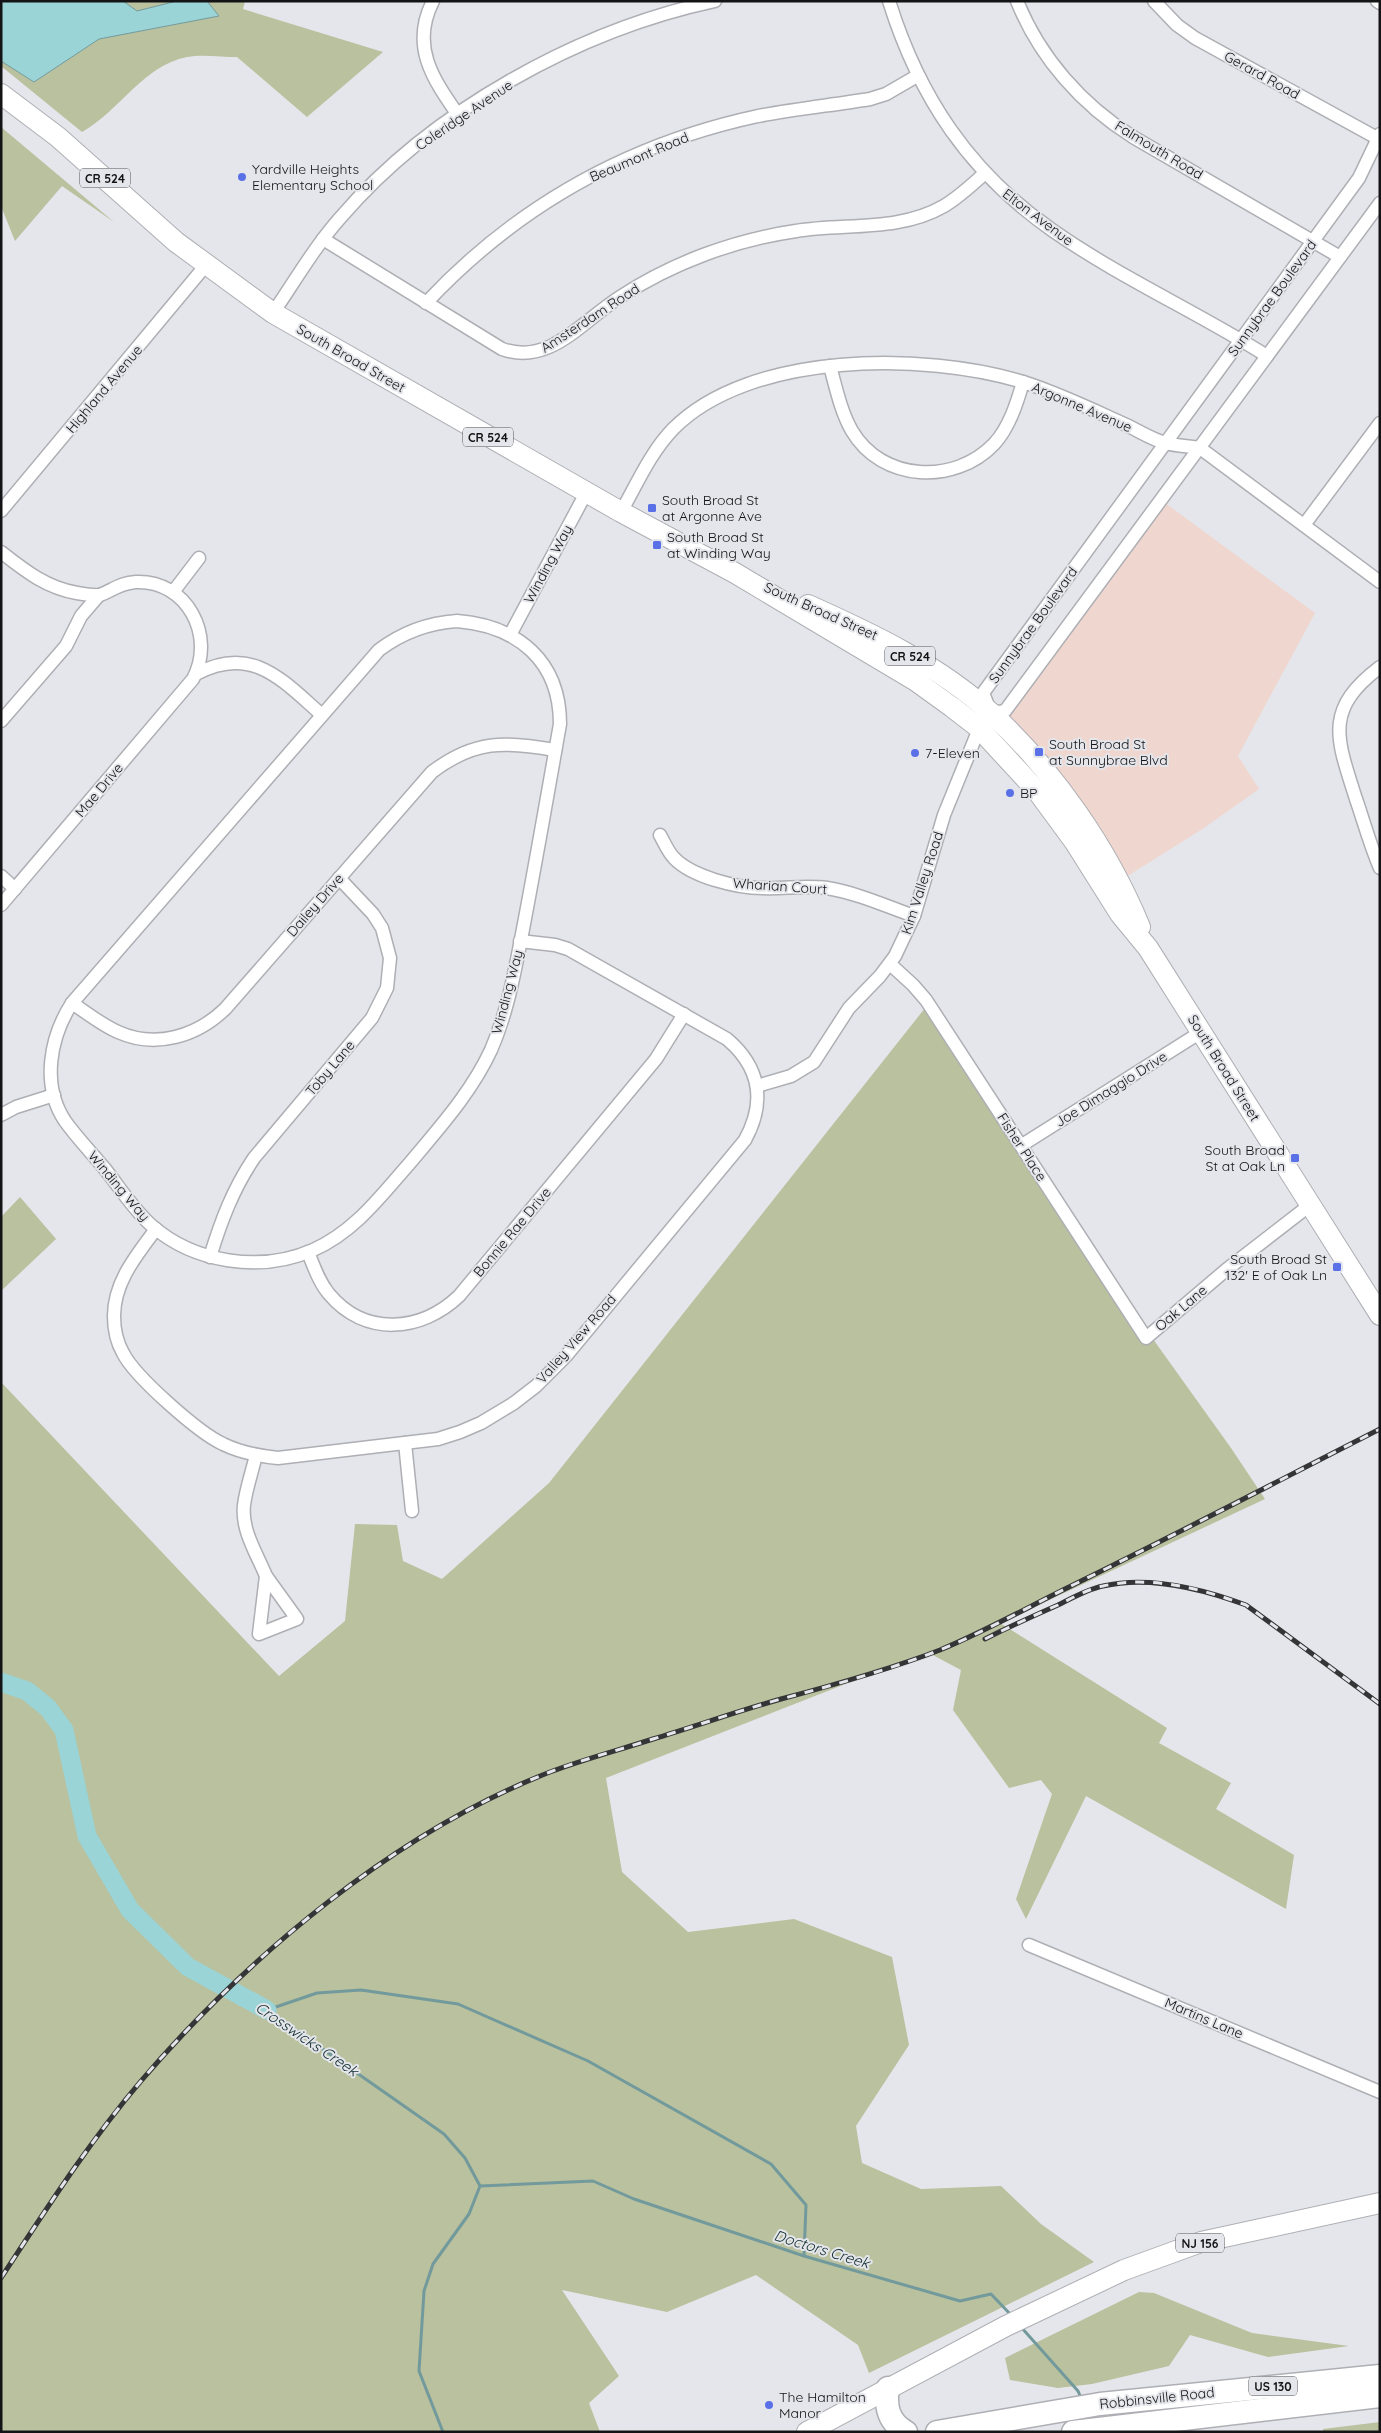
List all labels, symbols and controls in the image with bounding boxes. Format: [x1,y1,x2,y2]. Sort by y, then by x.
street label: Gerard Road [1221,47,1303,103]
street label: Coleridge Avenue [412,76,516,154]
street label: Falmouth Road [1112,117,1206,183]
street label: Beaumont Road [587,128,691,186]
place label: Yardville Heights Elementary School [252,160,373,194]
road number: CR 524 [80,168,130,188]
marker: Yardville Heights Elementary School [236,171,248,183]
street label: Elton Avenue [999,185,1077,250]
street label: Sunnybrae Boulevard [1224,236,1320,360]
street label: Amsterdam Road [537,279,643,357]
street label: South Broad Street [293,320,409,397]
street label: Highland Avenue [62,341,146,437]
street label: Argonne Avenue [1029,378,1135,436]
road number: CR 524 [463,428,513,447]
place label: South Broad St at Argonne Ave [662,491,762,525]
marker: South Broad St at Argonne Ave [646,502,658,514]
street label: Winding Way [520,522,576,606]
place label: South Broad St at Winding Way [667,528,771,562]
marker: South Broad St at Winding Way [651,539,663,551]
street label: Sunnybrae Boulevard [985,563,1081,687]
street label: South Broad Street [761,578,881,644]
road number: CR 524 [885,646,935,666]
place label: South Broad St at Sunnybrae Blvd [1049,735,1168,769]
place label: 7-Eleven [925,744,980,762]
marker: South Broad St at Sunnybrae Blvd [1033,746,1045,758]
marker: 7-Eleven [909,747,921,759]
street label: Mae Drive [71,759,127,821]
place label: BP [1020,784,1037,802]
marker: BP [1004,787,1016,799]
street label: Kim Valley Road [897,829,947,937]
street label: Dailey Drive [283,870,347,940]
street label: Wharian Court [732,874,828,898]
street label: Winding Way [487,948,527,1036]
street label: South Broad Street [1184,1011,1264,1125]
street label: Toby Lane [301,1036,359,1100]
street label: Joe Dimaggio Drive [1052,1047,1171,1131]
street label: Fisher Place [993,1109,1051,1185]
place label: South Broad St at Oak Ln [1205,1141,1285,1175]
street label: Winding Way [84,1147,154,1225]
marker: South Broad St at Oak Ln [1289,1152,1301,1164]
street label: Bonnie Rae Drive [469,1183,555,1281]
place label: South Broad St 132' E of Oak Ln [1225,1250,1327,1284]
marker: South Broad St 132' E of Oak Ln [1331,1261,1343,1273]
street label: Oak Lane [1151,1281,1211,1335]
street label: Valley View Road [532,1291,620,1387]
street label: Martins Lane [1162,1993,1246,2043]
water label: Crosswicks Creek [252,1998,364,2082]
water label: Doctors Creek [772,2225,874,2273]
road number: NJ 156 [1176,2234,1224,2252]
road number: US 130 [1249,2376,1297,2396]
street label: Robbinsville Road [1099,2383,1215,2413]
place label: The Hamilton Manor [779,2388,866,2422]
marker: The Hamilton Manor [763,2399,775,2411]

